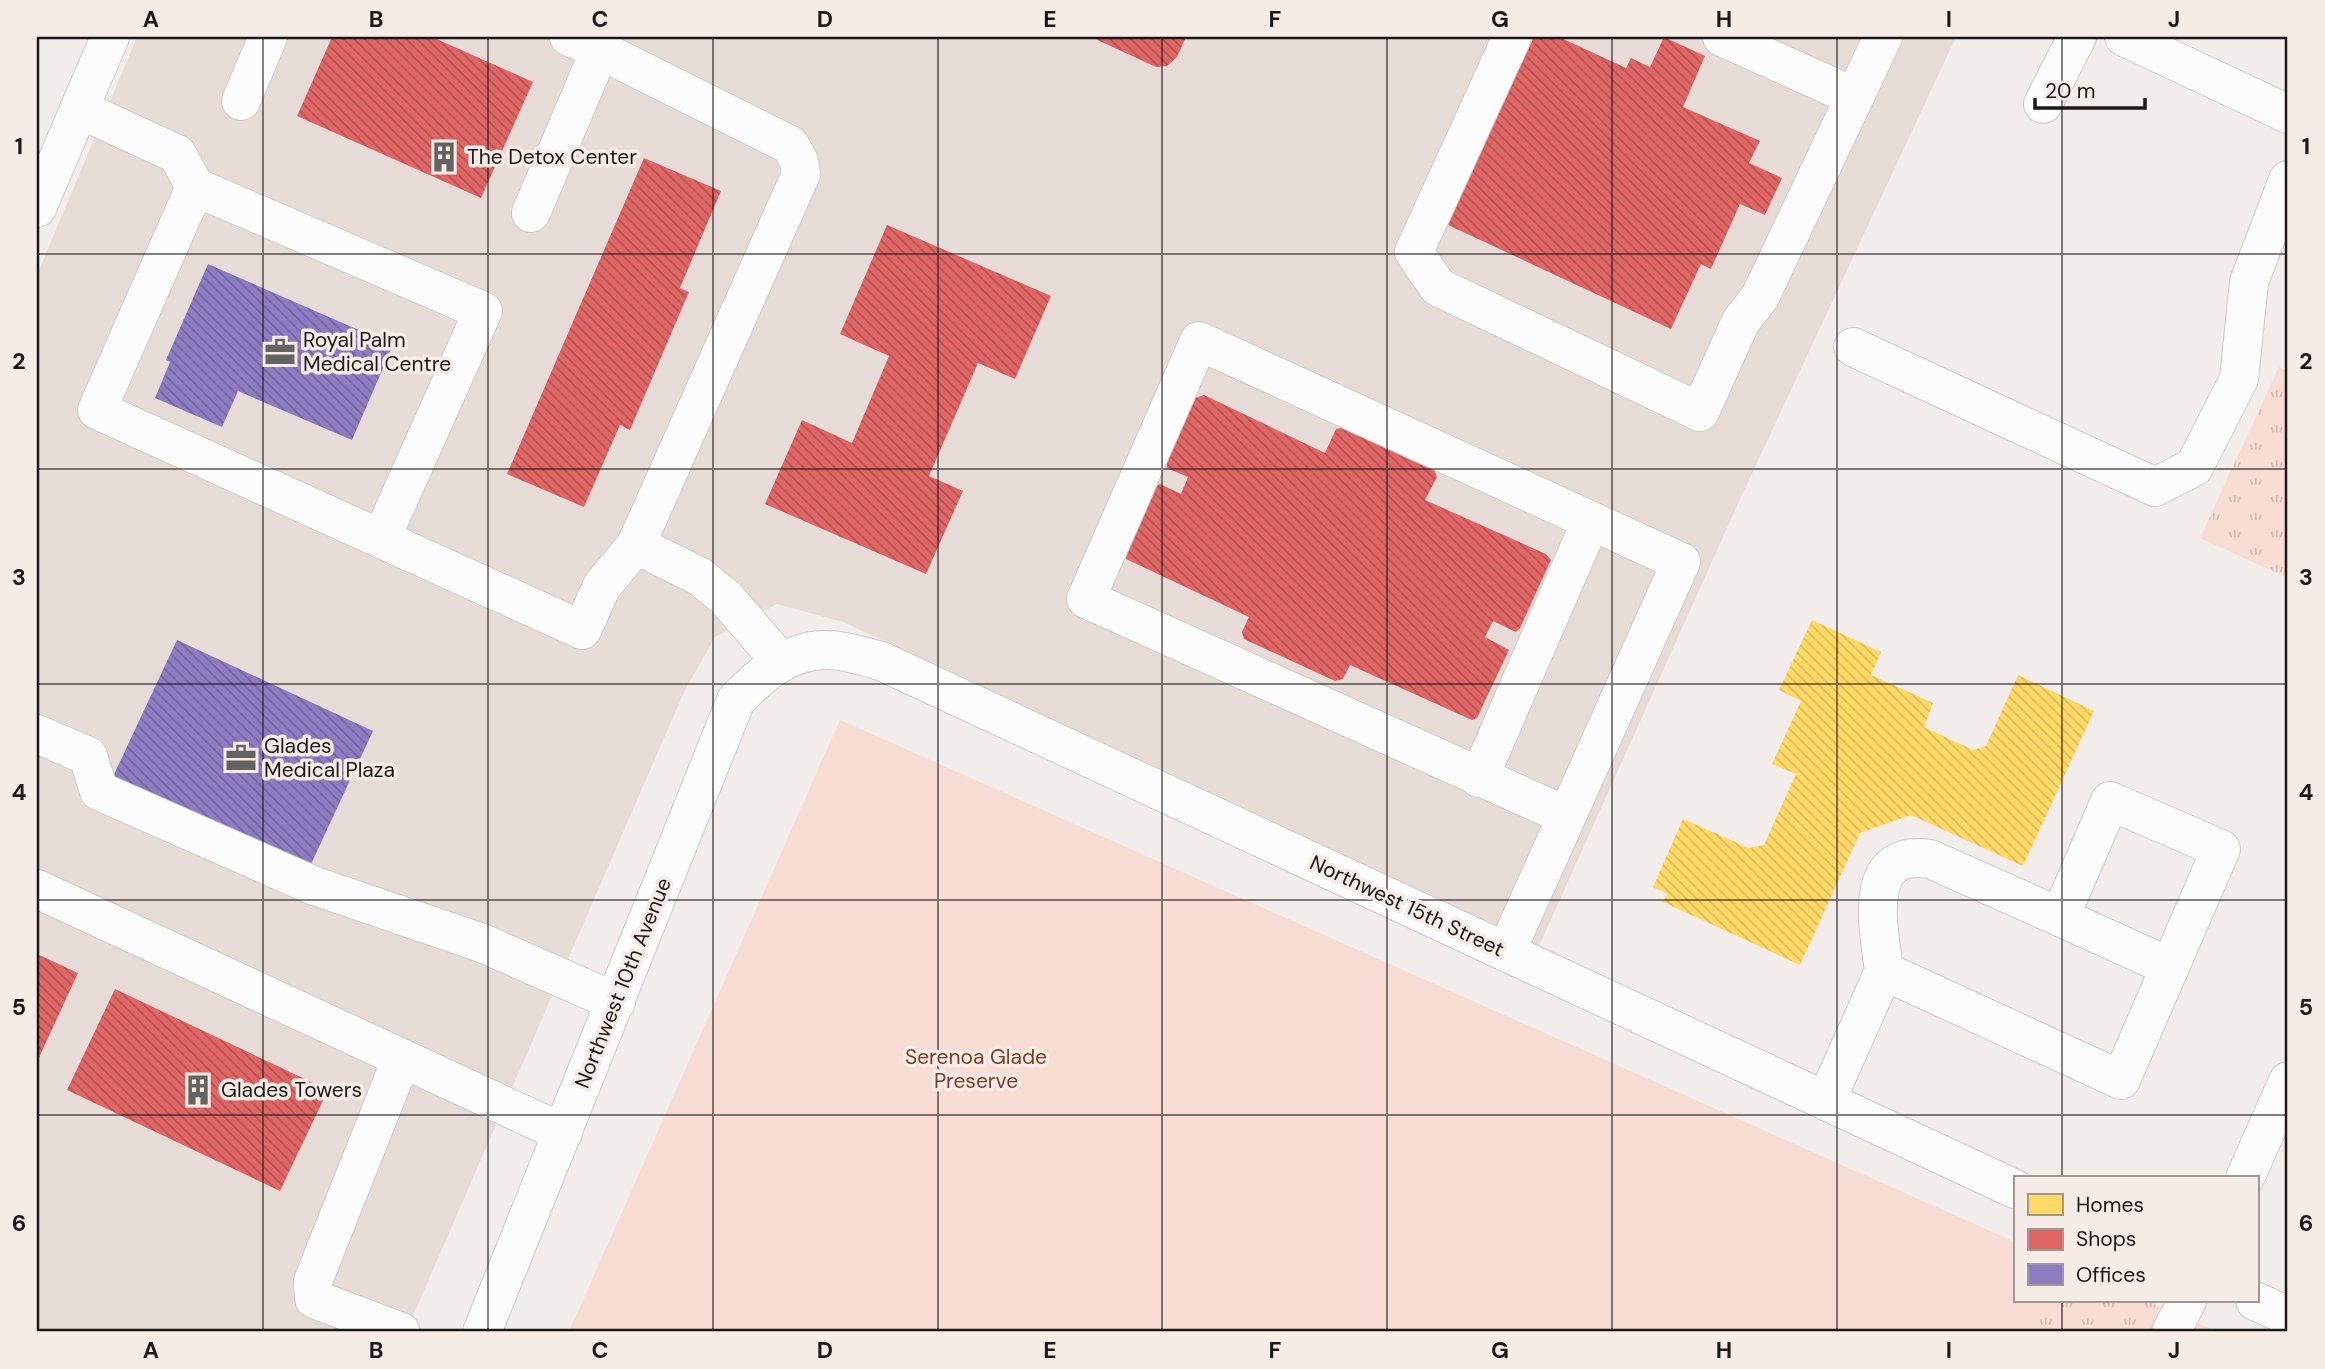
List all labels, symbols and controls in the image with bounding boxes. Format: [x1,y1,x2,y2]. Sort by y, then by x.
text: A [143,4,159,34]
text: B [369,4,383,34]
text: C [592,4,608,34]
text: D [817,4,833,34]
text: E [1043,4,1057,34]
text: F [1269,4,1282,34]
text: G [1491,4,1509,34]
text: H [1716,4,1732,34]
text: I [1946,4,1952,34]
text: J [2168,4,2180,34]
scale bar [2035,66,2145,110]
text: 20 m [2045,77,2096,105]
text: 1 [15,131,23,161]
text: 1 [2302,131,2310,161]
building icon: The Detox Center [427,140,461,174]
place label: The Detox Center [467,143,637,171]
place label: Royal Palm Medical Centre [303,326,451,378]
office icon: Royal Palm Medical Centre [263,335,297,369]
text: 2 [12,346,26,376]
text: 2 [2299,346,2313,376]
text: 3 [12,562,26,592]
text: 3 [2299,562,2313,592]
place label: Glades Medical Plaza [264,732,395,784]
office icon: Glades Medical Plaza [224,741,258,775]
text: 4 [12,777,27,807]
text: 4 [2299,777,2314,807]
street label: Northwest 15th Street [1305,849,1509,963]
street label: Northwest 10th Avenue [568,874,678,1092]
text: 5 [12,992,26,1022]
text: 5 [2299,992,2313,1022]
park label: Serenoa Glade Preserve [905,1043,1047,1095]
building icon: Glades Towers [181,1073,215,1107]
place label: Glades Towers [221,1076,362,1104]
legend [2014,1176,2258,1302]
text: Homes [2076,1191,2144,1219]
text: 6 [12,1208,26,1238]
text: 6 [2299,1208,2313,1238]
text: Shops [2076,1225,2136,1253]
text: Offices [2076,1261,2146,1289]
text: A [143,1335,159,1365]
text: B [369,1335,383,1365]
text: C [592,1335,608,1365]
text: D [817,1335,833,1365]
text: E [1043,1335,1057,1365]
text: F [1269,1335,1282,1365]
text: G [1491,1335,1509,1365]
text: H [1716,1335,1732,1365]
text: I [1946,1335,1952,1365]
text: J [2168,1335,2180,1365]

